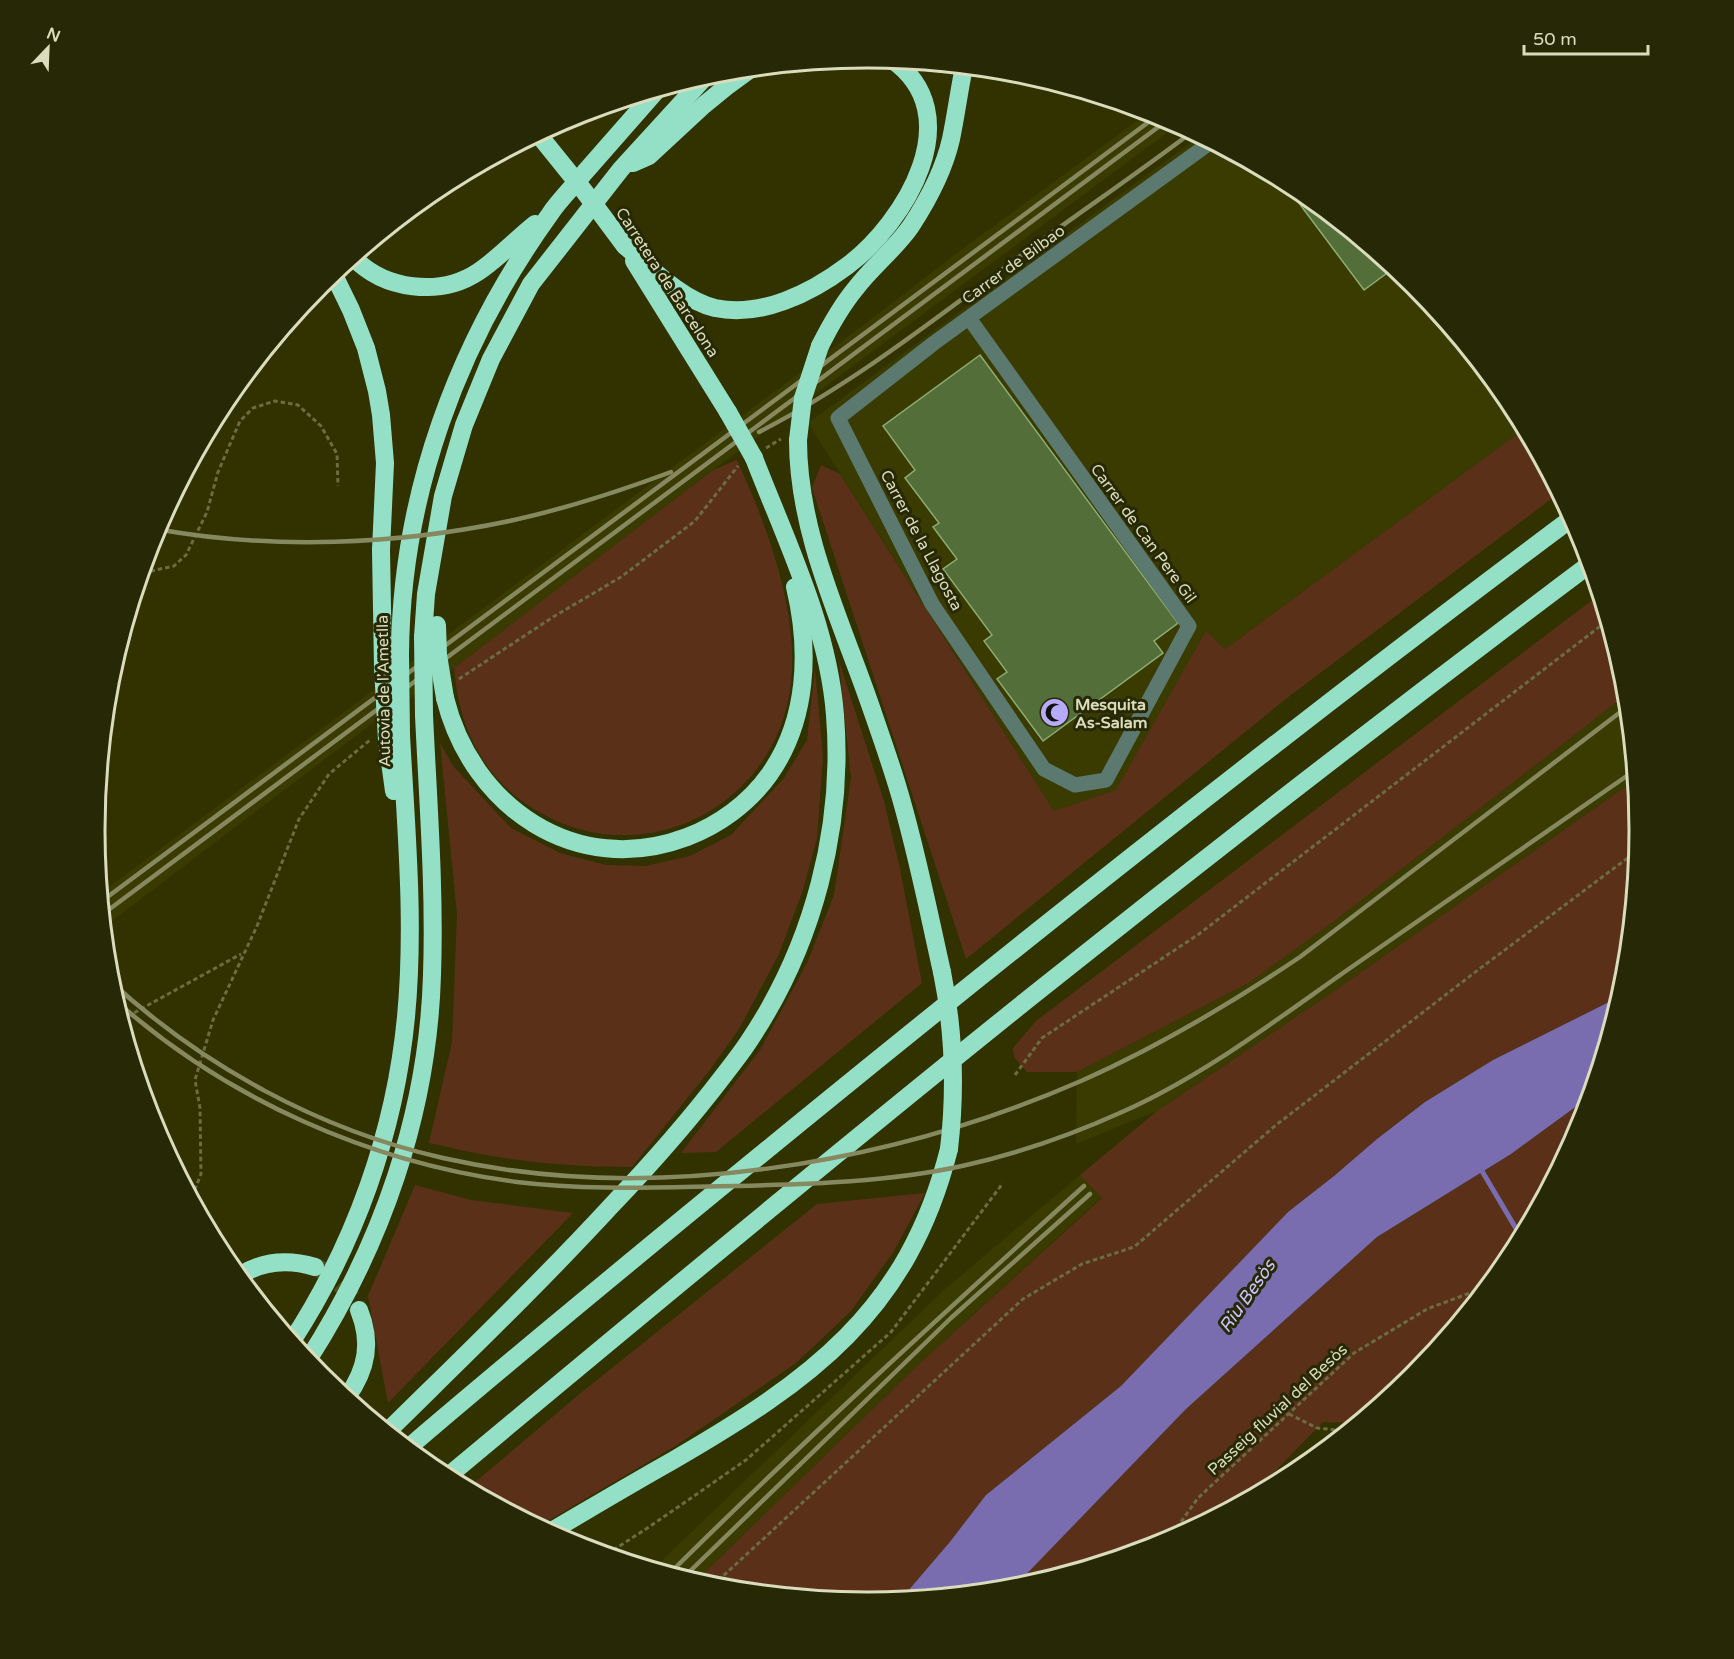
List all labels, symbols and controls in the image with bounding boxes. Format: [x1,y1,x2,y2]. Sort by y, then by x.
north arrow [18,18,78,78]
scale bar [1524,18,1648,56]
text: N [44,23,63,47]
text: 50 m [1533,28,1577,50]
street label: Carretera de Barcelona [611,204,723,361]
street label: Carrer de Bilbao [958,221,1069,309]
street label: Carrer de Can Pere Gil [1086,460,1201,607]
street label: Carrer de la Llagosta [876,467,967,614]
street label: Autovia de l'Ametlla [373,615,395,767]
place label: Mesquita As-Salam [1075,695,1147,733]
mosque icon: Mesquita As-Salam [1038,697,1070,729]
water label: Riu Besòs [1214,1254,1281,1337]
street label: Passeig fluvial del Besòs [1204,1340,1352,1480]

